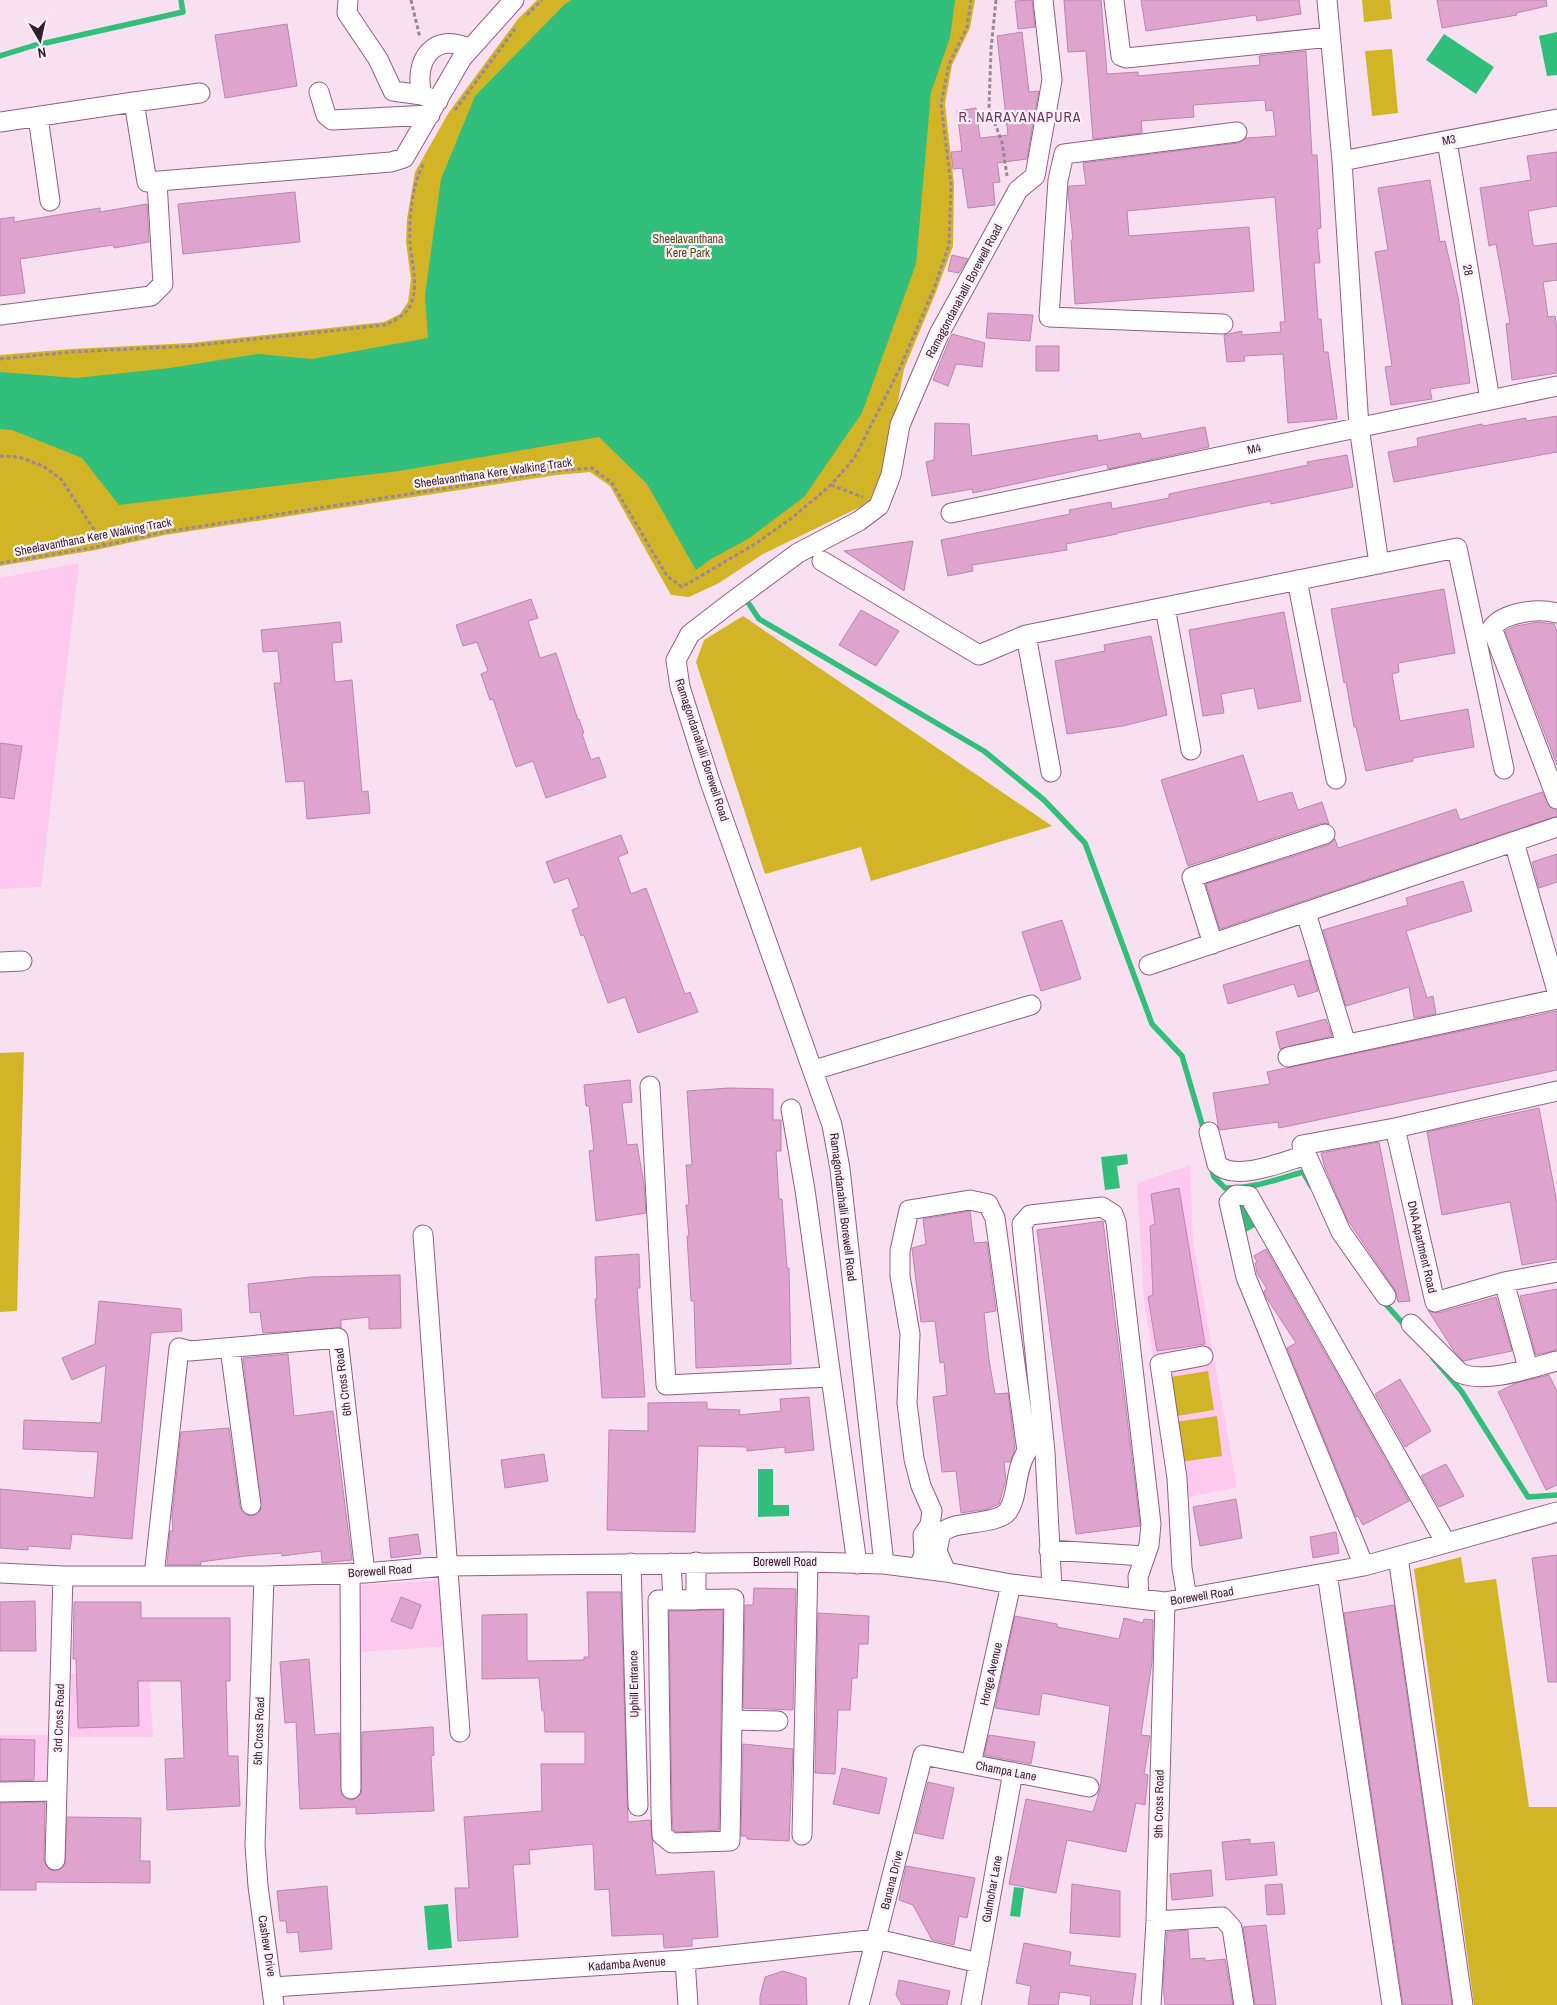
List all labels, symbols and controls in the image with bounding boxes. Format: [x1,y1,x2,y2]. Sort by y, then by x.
north arrow [15,15,65,65]
text: N [37,43,48,62]
district label: R. NARAYANAPURA [958,108,1082,126]
street label: M3 [1441,131,1457,149]
street label: Ramagondanahalli Borewell Road [922,221,1006,361]
park label: Sheelavanthana Kere Park [652,231,724,261]
street label: 28 [1459,263,1477,277]
street label: M4 [1246,440,1263,458]
street label: Sheelavanthana Kere Walking Track [413,454,573,492]
street label: Sheelavanthana Kere Walking Track [13,514,173,560]
street label: Ramagondanahalli Borewell Road [671,677,733,823]
street label: Ramagondanahalli Borewell Road [826,1132,860,1282]
street label: DNA Apartment Road [1404,1199,1440,1295]
street label: 6th Cross Road [331,1347,355,1417]
street label: Borewell Road [753,1554,817,1570]
street label: Borewell Road [348,1561,412,1581]
street label: Borewell Road [1169,1583,1235,1609]
street label: Honge Avenue [976,1641,1006,1707]
street label: Uphill Entrance [625,1650,643,1718]
street label: 3rd Cross Road [50,1683,68,1753]
street label: 5th Cross Road [250,1697,268,1765]
street label: Champa Lane [974,1757,1038,1785]
street label: 9th Cross Road [1150,1770,1168,1838]
street label: Banana Drive [877,1849,907,1911]
street label: Gulmohar Lane [978,1854,1006,1924]
street label: Cashew Drive [254,1914,280,1978]
street label: Kadamba Avenue [588,1953,666,1975]

